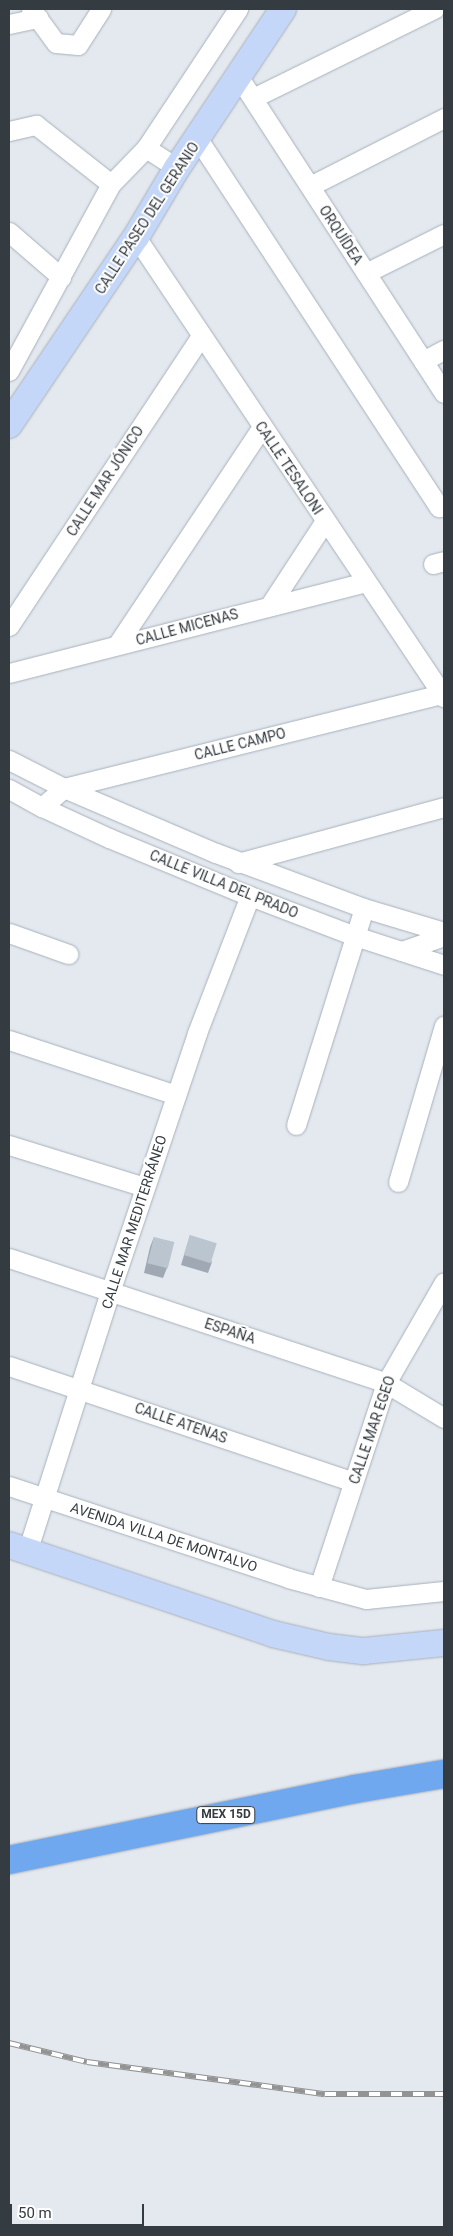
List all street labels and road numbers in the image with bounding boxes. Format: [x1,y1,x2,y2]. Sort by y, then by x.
street label: CALLE PASEO DEL GERANIO [91,139,203,297]
street label: ORQUÍDEA [316,202,366,268]
street label: CALLE TESALONI [252,418,326,518]
street label: CALLE MAR JÓNICO [63,423,147,539]
street label: CALLE MICENAS [134,605,240,649]
street label: CALLE CAMPO [193,725,287,763]
street label: CALLE VILLA DEL PRADO [147,846,301,922]
street label: CALLE MAR MEDITERRÁNEO [98,1133,170,1311]
street label: ESPAÑA [202,1315,258,1347]
street label: CALLE MAR EGEO [346,1374,398,1486]
street label: CALLE ATENAS [132,1399,230,1447]
street label: AVENIDA VILLA DE MONTALVO [68,1499,260,1575]
road number: MEX 15D [196,1806,256,1824]

